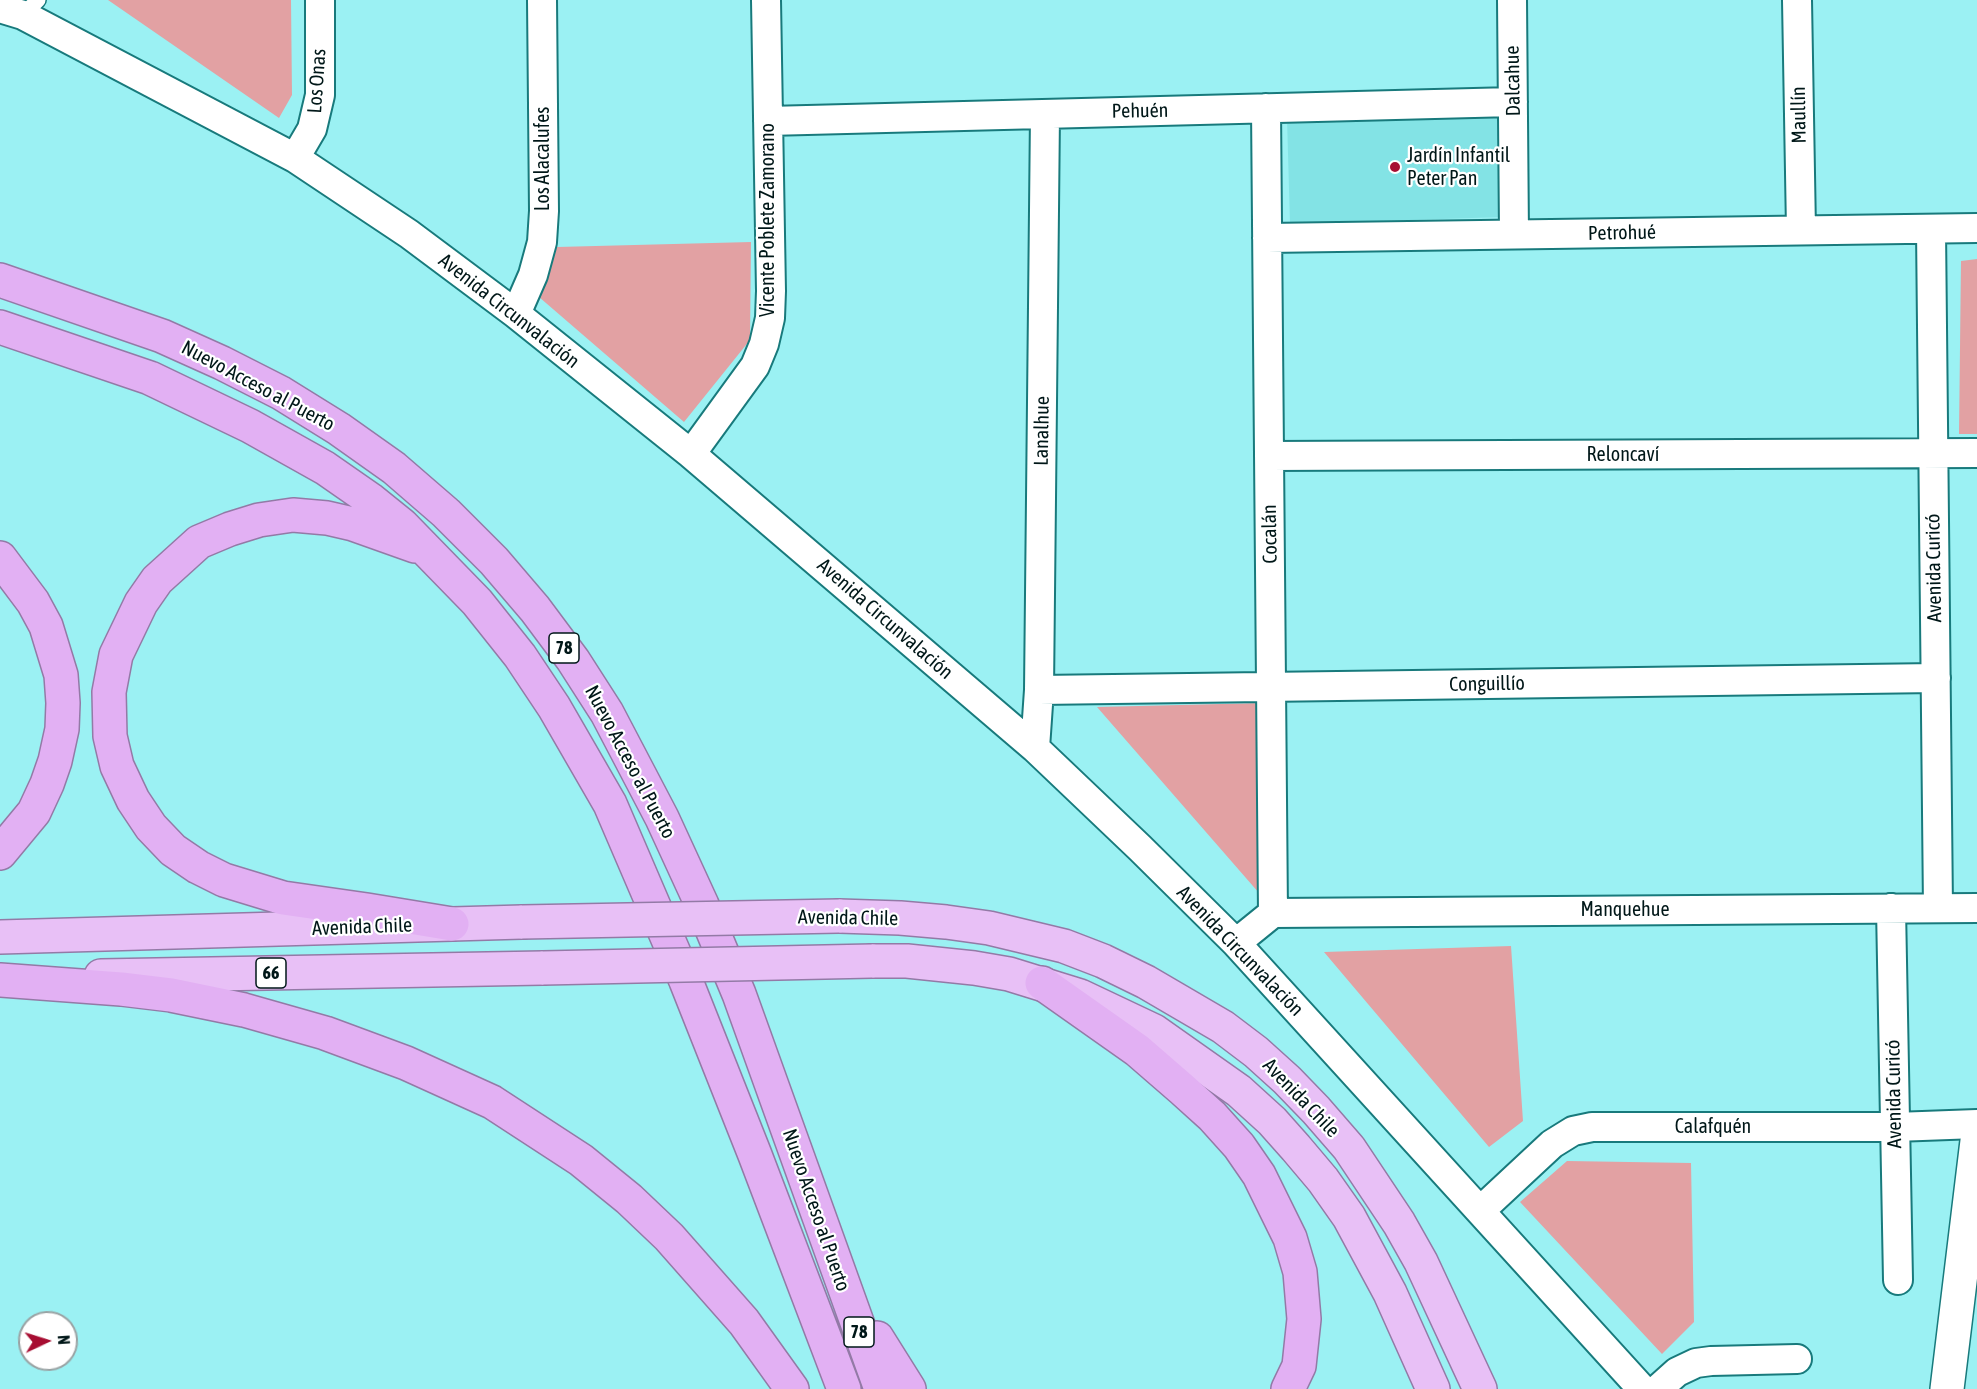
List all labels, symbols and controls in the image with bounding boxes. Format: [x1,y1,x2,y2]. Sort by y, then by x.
street label: Dalcahue [1500,45,1526,117]
street label: Los Onas [303,48,331,114]
street label: Maullín [1787,86,1811,144]
street label: Pehuén [1111,99,1169,123]
street label: Los Alacalufes [531,107,555,211]
street label: Vicente Poblete Zamorano [756,123,780,317]
place label: Jardín Infantil Peter Pan [1407,144,1510,191]
marker: Jardín Infantil Peter Pan [1388,160,1402,174]
street label: Petrohué [1588,220,1656,246]
street label: Avenida Circunvalación [434,249,584,373]
street label: Nuevo Acceso al Puerto [177,336,339,436]
street label: Lanalhue [1029,396,1055,466]
street label: Reloncaví [1587,443,1659,467]
street label: Cocalán [1257,504,1283,564]
street label: Avenida Curicó [1921,513,1947,623]
street label: Avenida Circunvalación [812,554,958,684]
road number: 78 [549,633,579,663]
street label: Conguillío [1449,671,1525,697]
street label: Nuevo Acceso al Puerto [580,681,680,843]
street label: Avenida Circunvalación [1172,881,1308,1021]
street label: Manquehue [1580,898,1670,922]
street label: Avenida Chile [798,905,898,931]
street label: Avenida Chile [312,913,412,941]
road number: 66 [256,958,286,988]
street label: Avenida Curicó [1881,1039,1907,1149]
street label: Avenida Chile [1258,1054,1344,1142]
street label: Calafquén [1675,1115,1751,1139]
street label: Nuevo Acceso al Puerto [777,1126,855,1294]
north arrow [18,1311,78,1371]
road number: 78 [844,1317,874,1347]
text: N [55,1335,73,1345]

